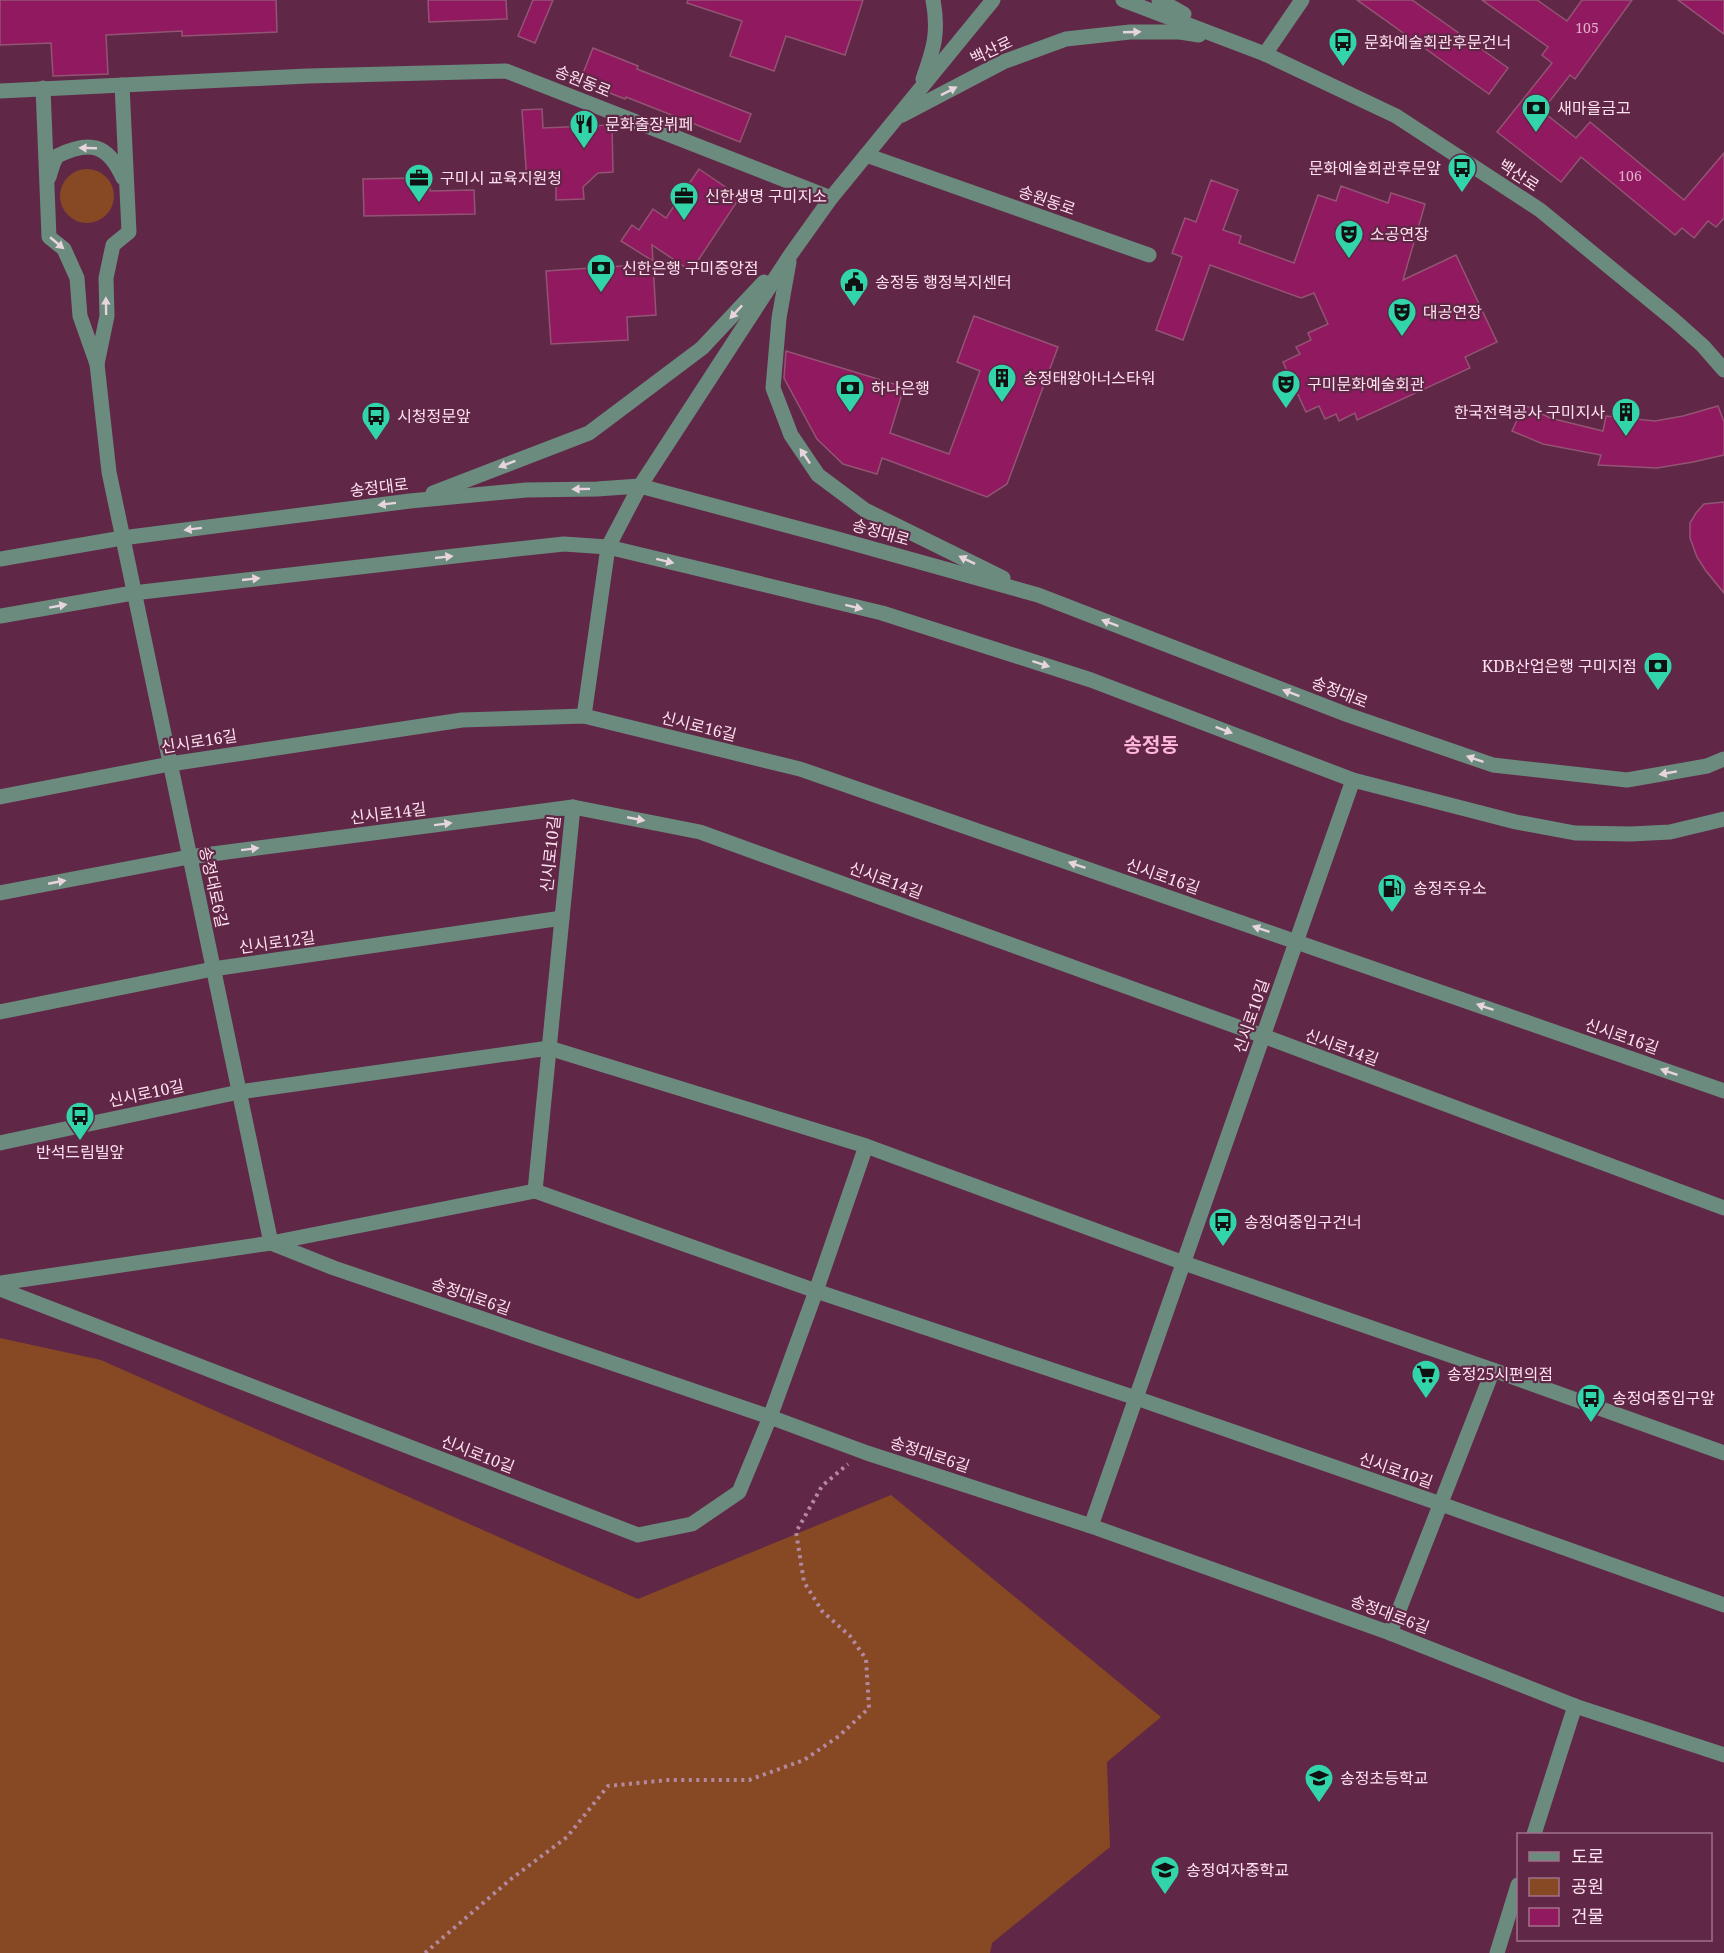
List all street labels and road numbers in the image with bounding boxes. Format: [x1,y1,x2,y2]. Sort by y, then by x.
street label: 백산로 [966,31,1016,69]
street label: 송원동로 [552,60,615,102]
street label: 백산로 [1494,154,1544,196]
street label: 송원동로 [1016,180,1079,220]
street label: 송정대로 [348,472,410,502]
street label: 송정대로 [850,513,913,551]
street label: 송정대로 [1309,671,1372,713]
street label: 신시로16길 [659,706,739,746]
street label: 신시로16길 [159,724,239,758]
street label: 신시로14길 [349,797,427,829]
street label: 신시로10길 [535,815,565,893]
street label: 송정대로6길 [195,844,233,930]
street label: 신시로16길 [1123,853,1203,899]
street label: 신시로14길 [846,857,926,903]
street label: 신시로12길 [237,926,317,958]
street label: 신시로10길 [1228,976,1274,1056]
street label: 신시로16길 [1582,1013,1662,1059]
street label: 신시로14길 [1302,1024,1382,1070]
street label: 신시로10길 [106,1074,186,1112]
street label: 송정대로6길 [428,1272,514,1320]
street label: 신시로10길 [438,1430,518,1478]
street label: 송정대로6길 [887,1431,973,1477]
street label: 신시로10길 [1356,1447,1436,1493]
street label: 송정대로6길 [1347,1590,1433,1638]

